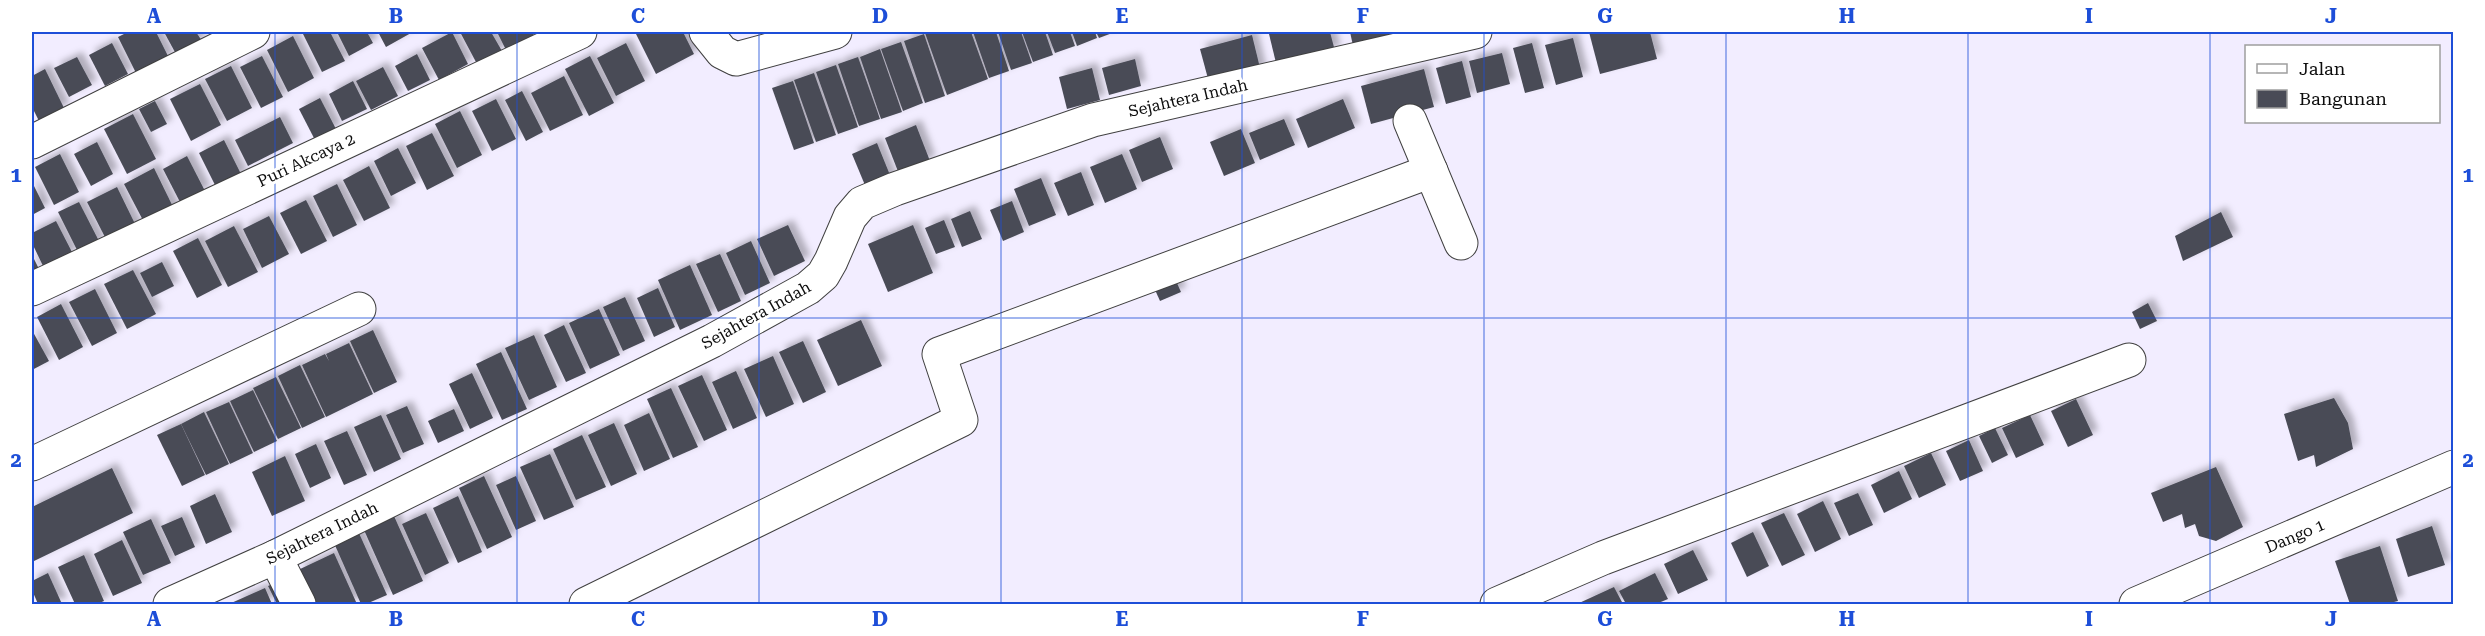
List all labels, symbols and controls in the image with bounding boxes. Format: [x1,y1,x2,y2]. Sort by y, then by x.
text: A [147,4,162,28]
text: B [389,4,403,28]
text: C [631,4,645,28]
text: D [872,4,888,28]
text: E [1116,4,1129,28]
text: F [1357,4,1369,28]
text: G [1597,4,1613,28]
text: H [1839,4,1855,28]
text: I [2085,4,2093,28]
text: J [2325,4,2337,28]
legend [2245,45,2440,123]
text: Jalan [2299,58,2346,79]
street label: Sejahtera Indah [1126,75,1250,121]
text: Bangunan [2299,88,2387,109]
street label: Puri Akcaya 2 [254,129,358,191]
text: 1 [10,163,22,187]
text: 1 [2462,163,2474,187]
street label: Sejahtera Indah [698,277,814,353]
text: 2 [10,448,22,472]
text: 2 [2462,448,2474,472]
street label: Sejahtera Indah [263,498,381,568]
street label: Dango 1 [2262,515,2328,557]
text: A [147,607,162,631]
text: B [389,607,403,631]
text: C [631,607,645,631]
text: D [872,607,888,631]
text: E [1116,607,1129,631]
text: F [1357,607,1369,631]
text: G [1597,607,1613,631]
text: H [1839,607,1855,631]
text: I [2085,607,2093,631]
text: J [2325,607,2337,631]

